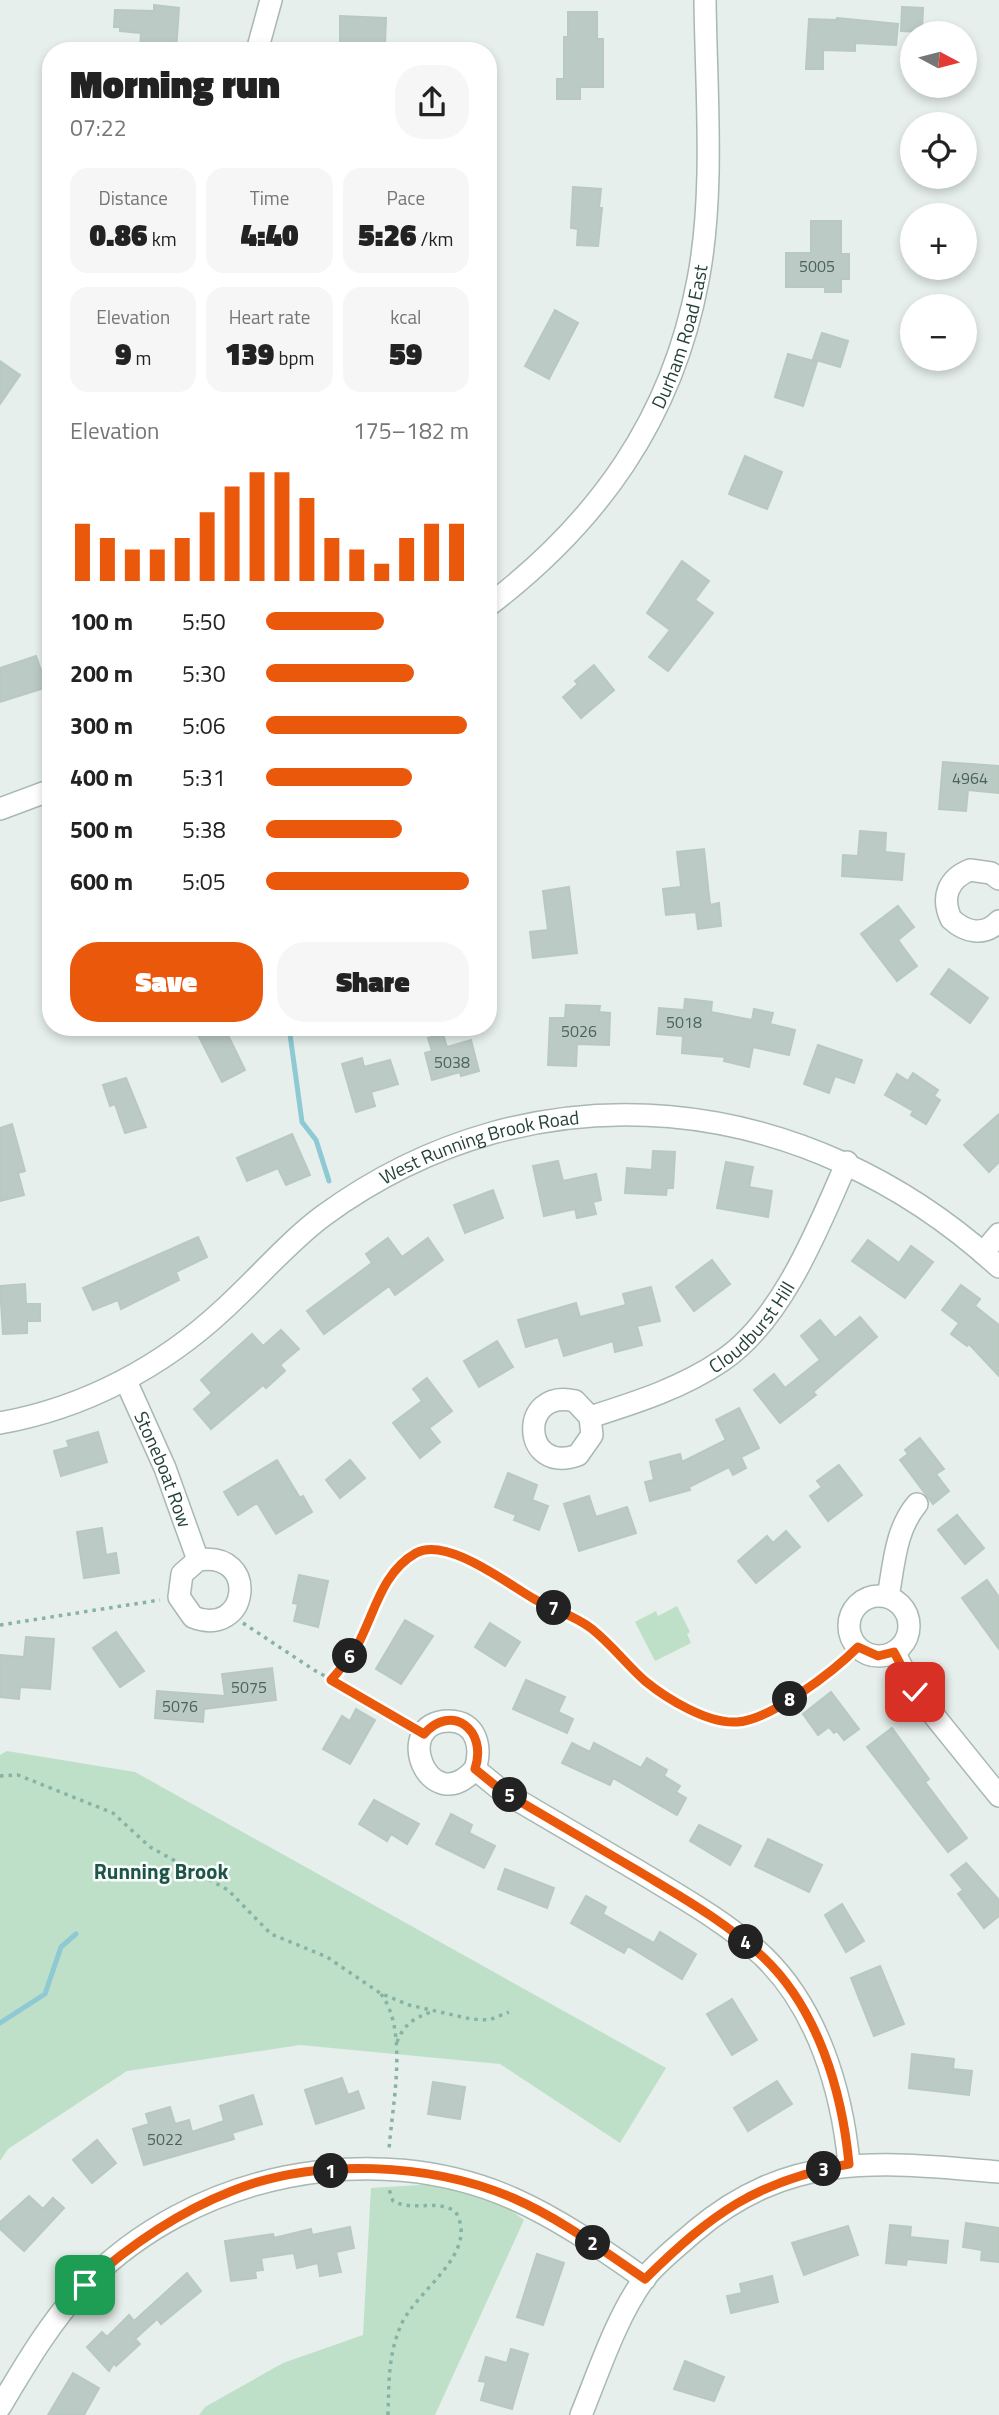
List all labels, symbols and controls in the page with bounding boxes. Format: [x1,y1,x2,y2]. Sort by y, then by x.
north arrow [900,21,976,98]
map controls [900,21,977,371]
text: Morning run [70,55,280,113]
button: share [395,65,469,139]
text: 07:22 [70,110,127,145]
button: locate [900,112,977,189]
text: Distance [98,183,168,212]
text: Time [250,183,289,212]
text: Pace [387,183,425,212]
button: + [900,203,977,280]
text: 0.86 [90,212,148,258]
text: 4:40 [240,212,299,258]
text: 5:26 [358,212,416,258]
text: km [148,224,177,253]
text: /km [416,224,453,253]
house number: 5005 [799,254,835,278]
street label: Durham Road East [643,262,715,413]
button: − [900,294,977,371]
text: Elevation [96,302,170,331]
text: Heart rate [229,302,310,331]
text: kcal [390,302,421,331]
text: 9 [115,331,131,377]
text: 139 [225,331,274,377]
text: 59 [389,331,422,377]
text: m [131,343,151,372]
text: bpm [274,343,314,372]
text: Elevation [70,413,159,448]
text: 175–182 m [353,413,469,448]
text: 100 m [70,604,133,639]
text: 5:50 [182,604,226,639]
text: 200 m [70,656,133,691]
text: 5:30 [182,656,226,691]
text: 300 m [70,708,133,743]
text: 5:06 [182,708,226,743]
text: 400 m [70,760,133,795]
text: 5:31 [182,760,226,795]
house number: 4964 [952,766,988,790]
text: 500 m [70,812,133,847]
text: 5:38 [182,812,226,847]
text: 600 m [70,864,133,899]
text: 5:05 [182,864,226,899]
button: Save [70,942,263,1022]
button: Share [277,942,469,1022]
house number: 5018 [666,1010,702,1034]
house number: 5026 [561,1019,597,1043]
house number: 5038 [434,1050,470,1074]
street label: West Running Brook Road [374,1102,580,1191]
street label: Cloudburst Hill [703,1275,801,1380]
street label: Stoneboat Row [127,1406,200,1531]
pin: 7 [536,1590,572,1626]
text: 7 [548,1593,559,1622]
pin: 6 [332,1638,368,1674]
text: 6 [344,1641,355,1670]
pin [885,1662,945,1722]
icon: check [896,1673,934,1711]
house number: 5075 [231,1675,267,1699]
pin: 8 [772,1682,808,1716]
text: 8 [784,1684,795,1713]
house number: 5076 [162,1694,198,1718]
pin: 5 [492,1778,528,1812]
text: 5 [504,1780,515,1809]
district label: Running Brook [94,1855,228,1887]
pin: 4 [728,1924,764,1960]
text: 4 [740,1927,751,1956]
house number: 5022 [147,2127,183,2151]
pin: 3 [806,2152,842,2186]
pin: 1 [314,2154,348,2188]
text: 3 [818,2154,829,2183]
text: 1 [325,2156,336,2185]
pin: 2 [576,2226,610,2260]
text: 2 [587,2228,598,2257]
pin [55,2255,115,2315]
icon: arrive [66,2266,104,2304]

